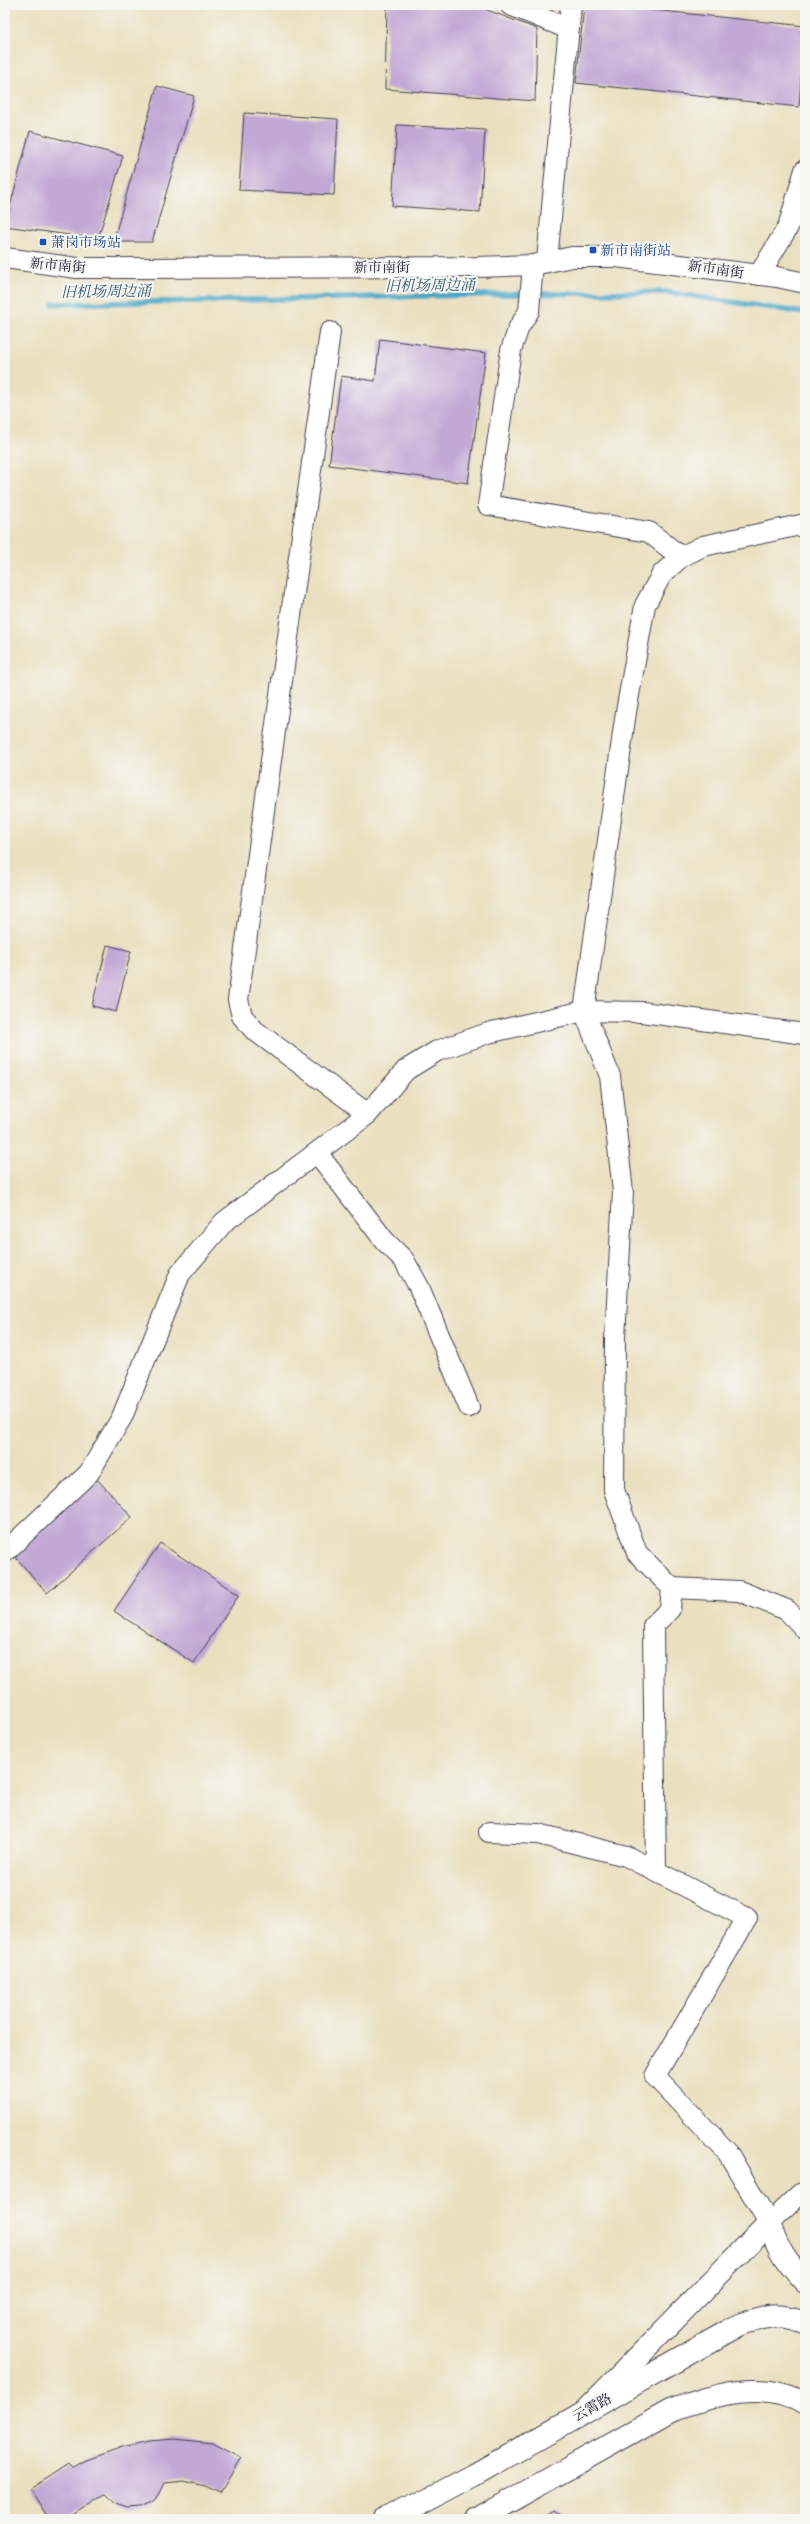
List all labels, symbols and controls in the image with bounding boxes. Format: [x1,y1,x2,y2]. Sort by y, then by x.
place label: 萧岗市场站 [51,232,121,252]
marker: 萧岗市场站 [38,237,48,247]
place label: 新市南街站 [601,240,671,260]
marker: 新市南街站 [588,245,598,255]
street label: 新市南街 [29,253,87,277]
street label: 新市南街 [687,255,745,283]
street label: 新市南街 [354,257,410,277]
water label: 旧机场周边涌 [385,274,477,296]
water label: 旧机场周边涌 [61,280,153,302]
street label: 云霄路 [569,2388,615,2426]

